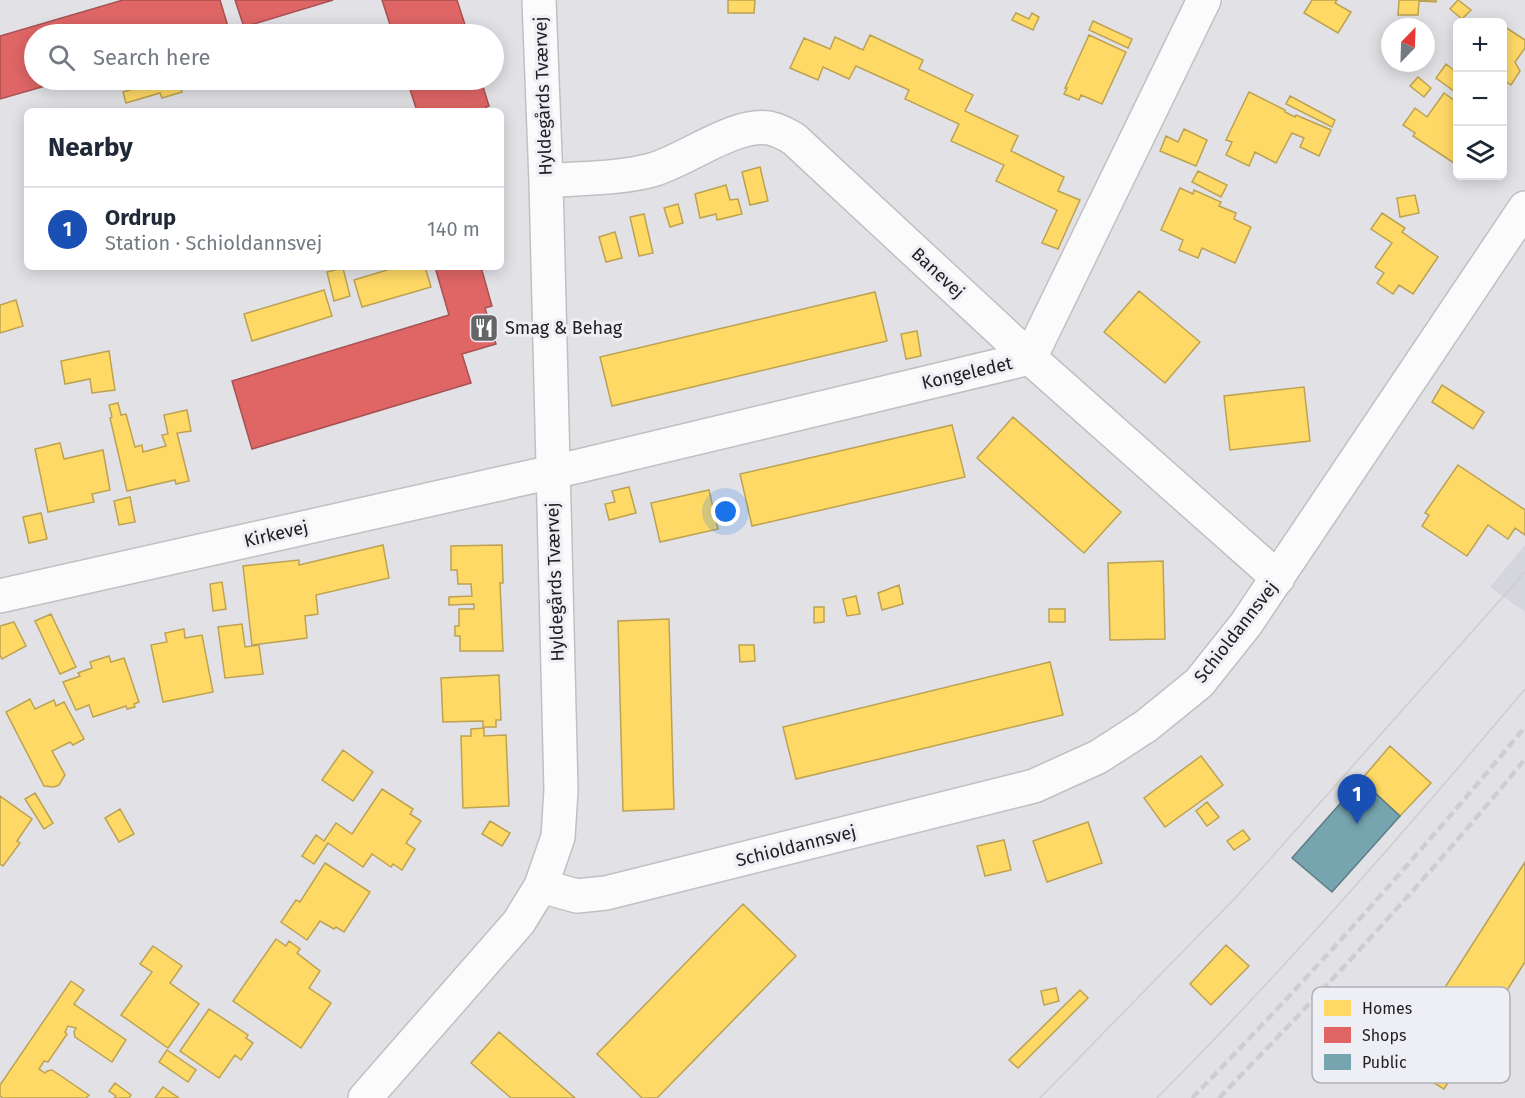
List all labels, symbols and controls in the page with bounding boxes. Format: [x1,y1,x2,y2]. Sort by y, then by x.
street label: Hyldegårds Tværvej [529,16,557,176]
north arrow [1381,18,1435,72]
map controls [1453,18,1507,180]
button: + [1453,18,1507,72]
search box [24,24,504,90]
icon: search [45,41,78,74]
text: Search here [93,44,211,71]
button: − [1453,72,1507,126]
button: layers [1453,126,1507,180]
text: Nearby [48,132,133,163]
text: Ordrup [105,204,176,231]
text: 1 [63,217,72,241]
text: 140 m [427,217,480,241]
text: Station · Schioldannsvej [105,231,322,255]
street label: Banevej [907,243,969,303]
restaurant icon: Smag & Behag [468,312,500,344]
place label: Smag & Behag [505,317,623,339]
street label: Kongeledet [920,352,1015,394]
your location [711,497,740,526]
street label: Hyldegårds Tværvej [541,502,569,662]
street label: Kirkevej [242,516,310,552]
street label: Schioldannsvej [1189,577,1283,687]
pin: 1 [1338,774,1376,824]
street label: Schioldannsvej [734,820,858,872]
legend [1312,987,1510,1083]
text: Homes [1362,999,1412,1018]
text: Shops [1362,1026,1406,1045]
text: Public [1362,1053,1407,1072]

